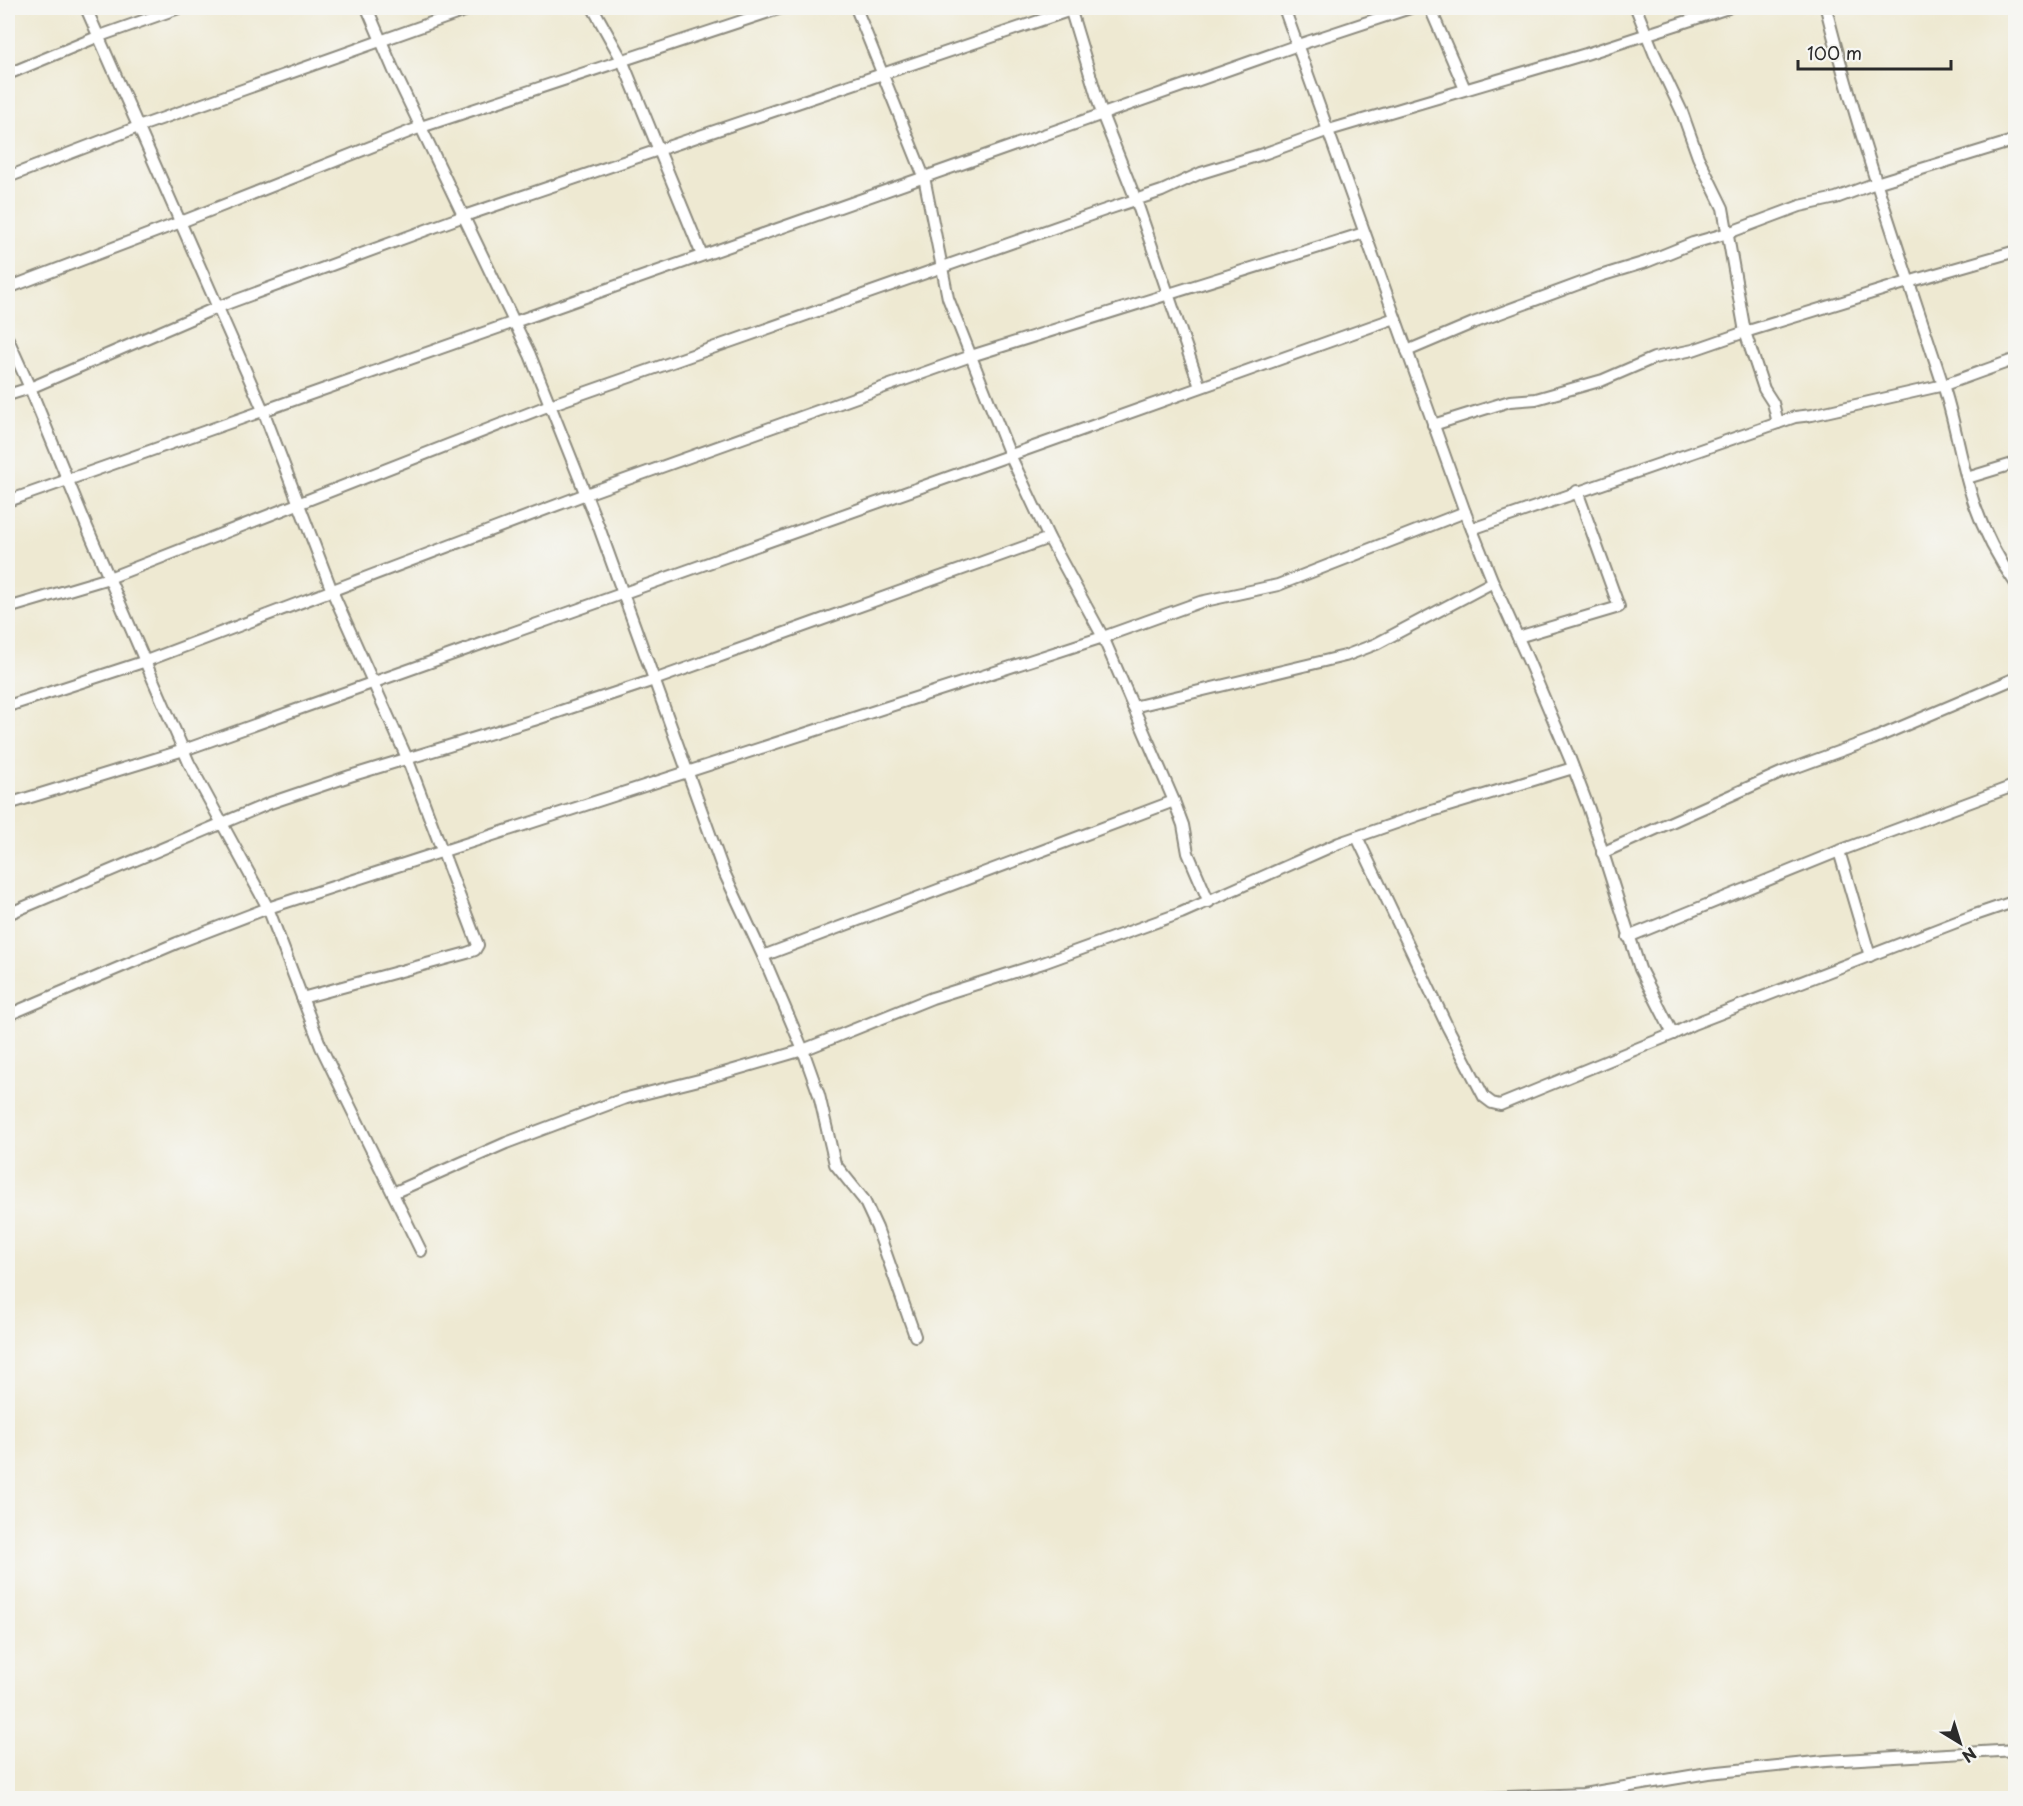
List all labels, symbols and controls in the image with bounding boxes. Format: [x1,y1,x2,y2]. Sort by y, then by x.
scale bar [1798,33,1951,71]
text: 100 m [1807,39,1862,66]
north arrow [1930,1713,1990,1773]
text: N [1957,1742,1982,1769]

